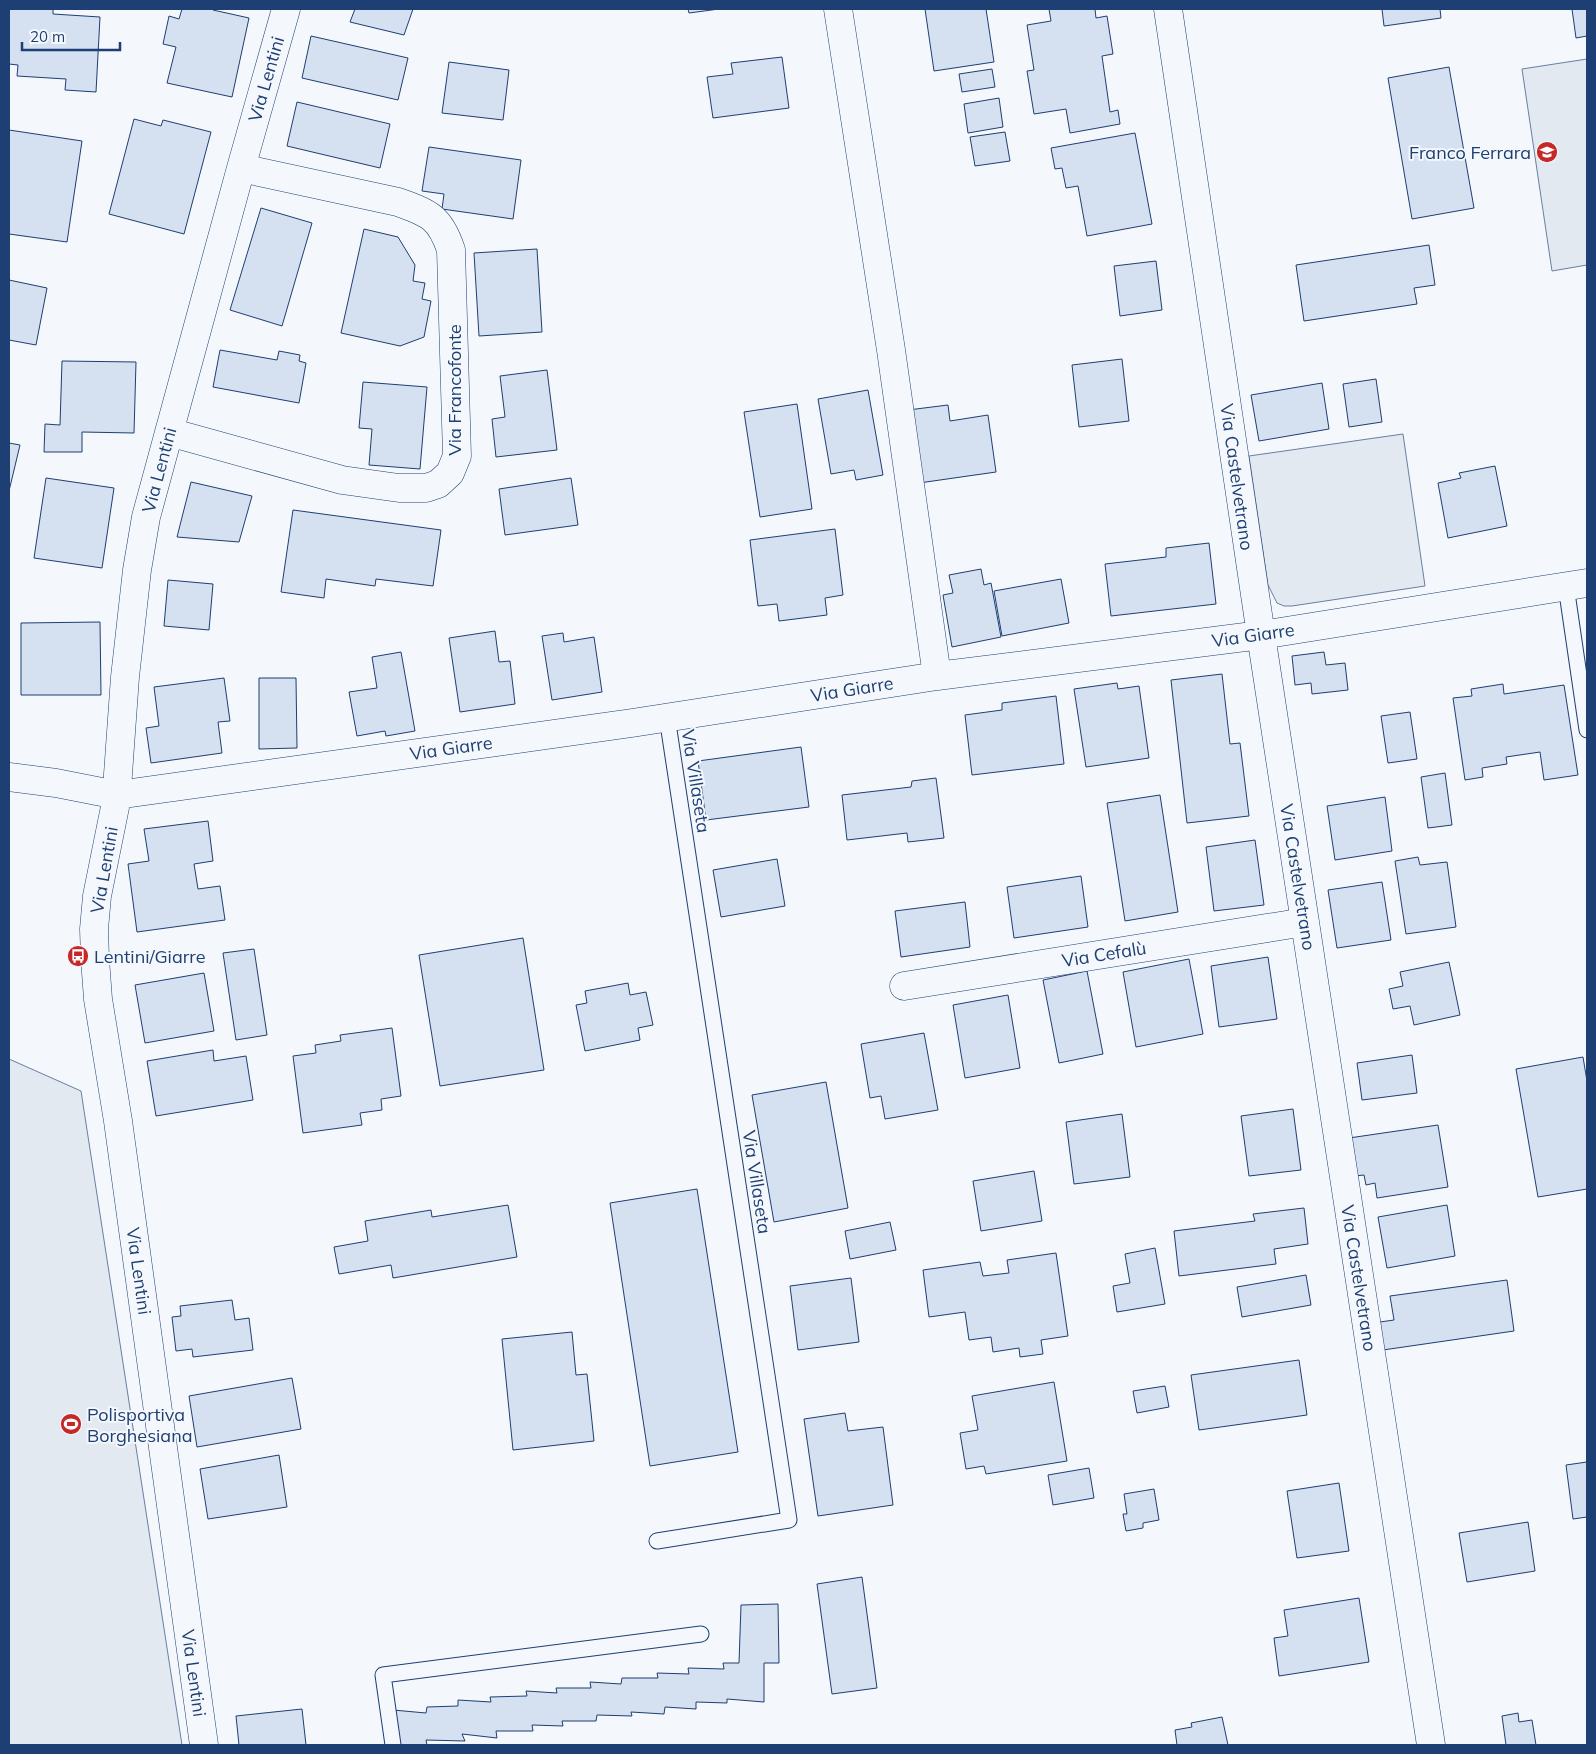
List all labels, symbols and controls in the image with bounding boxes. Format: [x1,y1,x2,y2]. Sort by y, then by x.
scale bar [22,20,120,52]
text: 20 m [30,27,65,46]
street label: Via Lentini [243,34,289,124]
school or university icon: Franco Ferrara [1535,140,1559,164]
place label: Franco Ferrara [1409,141,1531,164]
street label: Via Francofonte [443,324,466,456]
street label: Via Castelvetrano [1215,402,1259,552]
street label: Via Lentini [137,425,181,515]
street label: Via Giarre [1210,618,1296,652]
street label: Via Giarre [809,671,895,707]
street label: Via Villaseta [676,728,716,834]
street label: Via Giarre [408,731,494,765]
street label: Via Castelvetrano [1275,802,1321,952]
street label: Via Lentini [85,825,123,915]
street label: Via Cefalù [1060,936,1148,972]
bus stop icon: Lentini/Giarre [66,944,90,968]
place label: Lentini/Giarre [94,945,205,968]
street label: Via Villaseta [737,1129,777,1235]
street label: Via Castelvetrano [1336,1203,1382,1353]
street label: Via Lentini [122,1226,156,1316]
place label: Polisportiva Borghesiana [87,1403,193,1447]
sports icon: Polisportiva Borghesiana [59,1412,83,1436]
street label: Via Lentini [177,1628,211,1718]

